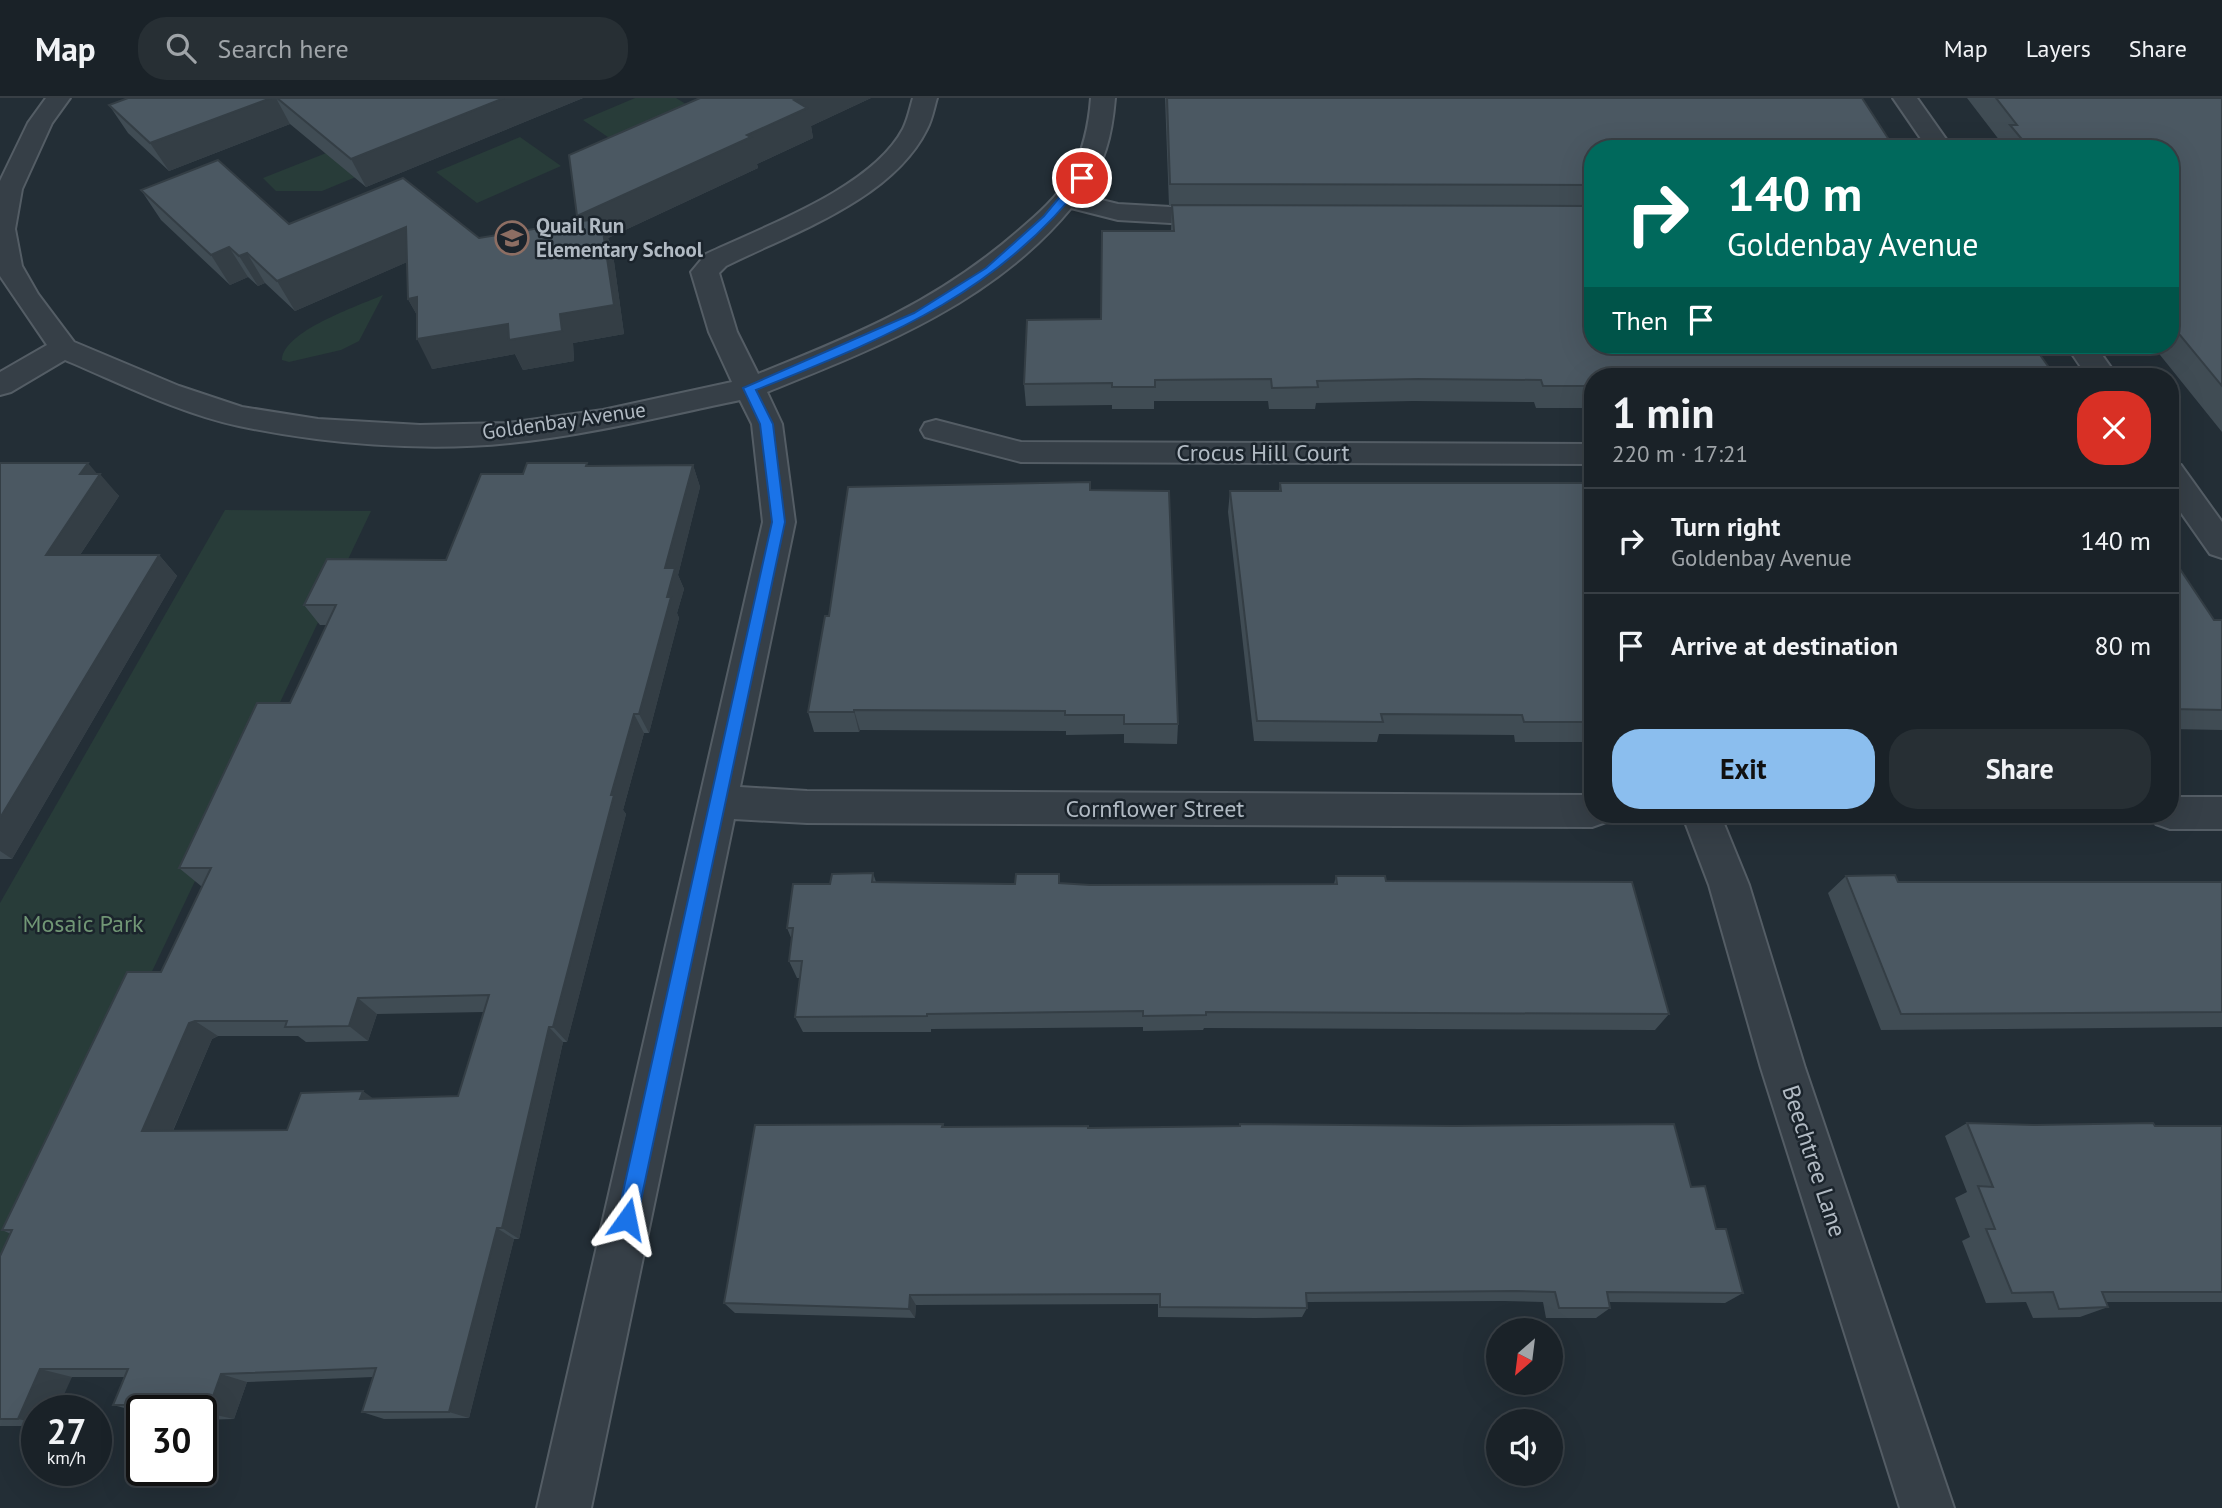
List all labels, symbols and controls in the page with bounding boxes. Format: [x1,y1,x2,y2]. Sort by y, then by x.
search box [138,17,628,80]
text: Map [35,27,96,70]
icon: search [162,29,200,67]
text: Search here [218,32,349,65]
text: Map [1944,33,1988,64]
text: Layers [2026,33,2091,64]
text: Share [2129,33,2187,64]
pin [1052,148,1112,208]
icon: arrive [1063,159,1101,197]
text: 140 m [1727,161,1862,225]
icon: right [1612,168,1703,259]
place label: Quail Run Elementary School [536,212,704,263]
school or university icon: Quail Run Elementary School [493,219,531,257]
text: Goldenbay Avenue [1727,223,1978,265]
icon: arrive [1682,301,1720,339]
text: Then [1612,304,1668,337]
text: 1 min [1612,385,1714,440]
button: close [2077,391,2151,465]
street label: Goldenbay Avenue [480,396,648,445]
street label: Crocus Hill Court [1176,437,1350,468]
text: 220 m · 17:21 [1612,439,1748,468]
text: Turn right [1671,510,1780,543]
icon: right [1612,522,1650,560]
text: 140 m [2080,524,2151,557]
text: Goldenbay Avenue [1671,543,1852,572]
icon: arrive [1612,627,1650,665]
text: Arrive at destination [1671,629,1898,662]
text: 80 m [2095,629,2151,662]
button: Exit [1612,729,1875,809]
button: Share [1889,729,2151,809]
street label: Cornflower Street [1065,793,1245,824]
park label: Mosaic Park [22,908,144,939]
street label: Beechtree Lane [1775,1081,1854,1241]
position arrow [590,1182,664,1256]
north arrow [1486,1318,1563,1395]
map controls [1486,1318,1563,1486]
speed limit sign: 30 [126,1395,217,1486]
text: 27 [47,1408,86,1454]
button: sound [1486,1409,1563,1486]
text: km/h [47,1446,86,1469]

